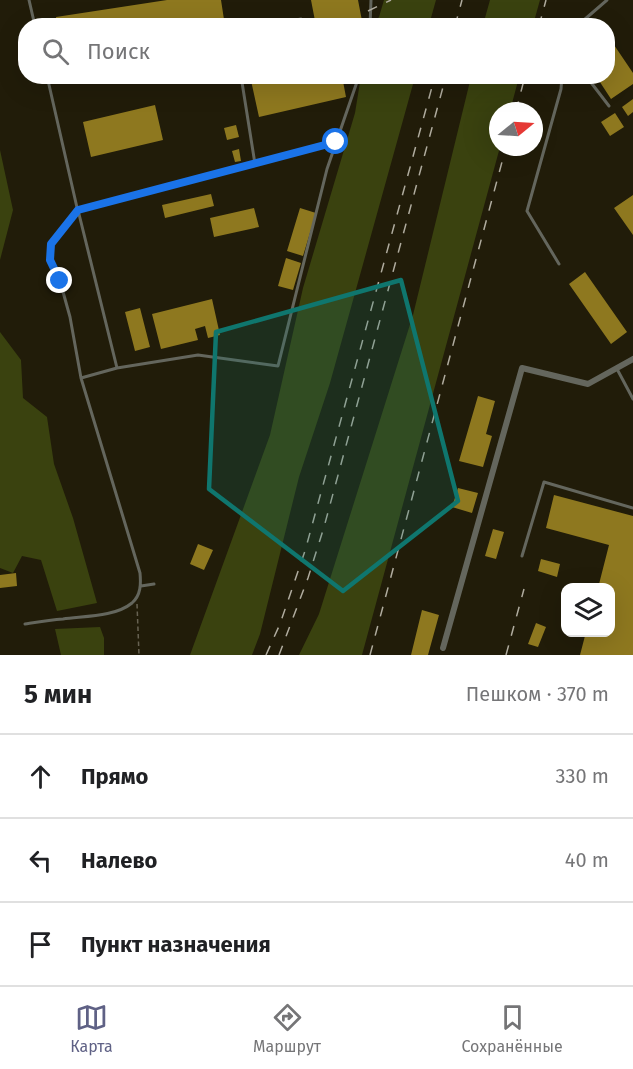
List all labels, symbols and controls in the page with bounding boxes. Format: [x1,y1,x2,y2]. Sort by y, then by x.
search box [18,18,615,84]
icon: search [39,35,72,68]
text: Поиск [87,38,150,65]
north arrow [489,102,543,156]
route start [322,128,348,154]
route end [46,267,72,293]
map controls [561,583,615,637]
button: layers [561,583,615,637]
text: 5 мин [24,679,92,710]
text: Пешком · 370 m [466,682,609,706]
icon: ahead [24,760,57,793]
text: Прямо [81,763,148,790]
text: 330 m [555,764,609,788]
icon: left [24,844,57,877]
text: Налево [81,847,157,874]
text: 40 m [565,848,609,872]
icon: arrive [24,928,57,961]
text: Пункт назначения [81,931,271,958]
tab: Карта [70,1001,113,1056]
tab: Маршрут [253,1001,321,1056]
tab: Сохранённые [461,1001,563,1056]

